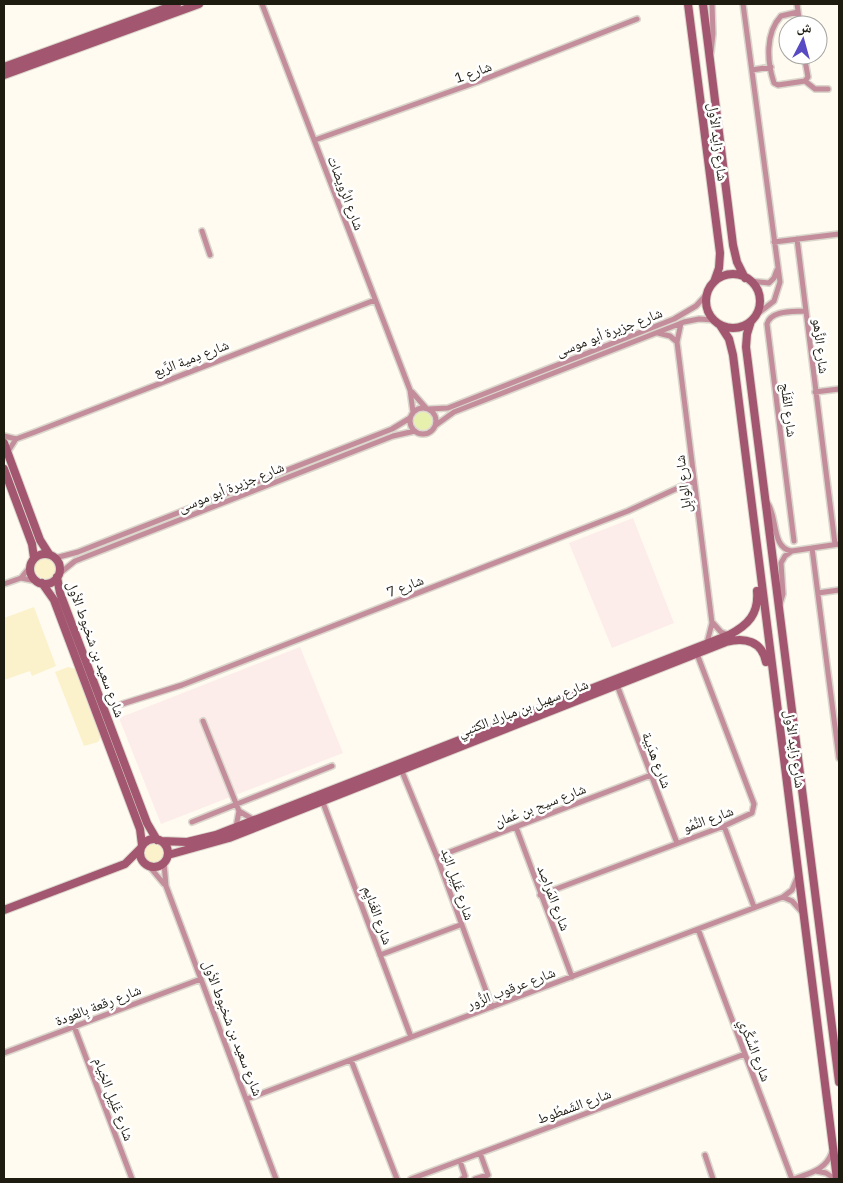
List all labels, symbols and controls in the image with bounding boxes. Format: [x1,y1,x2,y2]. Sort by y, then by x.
north arrow [778,15,828,65]
text: ش [796,17,813,37]
street label: شارع 1 [452,57,494,88]
street label: شارع زايد الأول [703,102,732,182]
street label: شارع الرُّويضات [323,153,368,233]
street label: شارع جزيرة أبو موسى [553,303,665,362]
street label: شارع الزَّهو [808,317,833,375]
street label: شارع دِمية الرَّبع [151,335,232,382]
street label: شارع الفَلَج [776,382,801,438]
street label: شارع الوابِل [671,454,697,514]
street label: شارع جزيرة أبو موسى [175,458,287,517]
street label: شارع 7 [384,571,426,602]
street label: شارع سعيد بن شخبوط الأول [62,578,129,720]
street label: شارع سهيل بن مبارك الكتبي [455,675,592,744]
street label: شارع زايد الأول [780,709,809,789]
street label: شارع هدَيبة [637,729,676,791]
street label: شارع سيح بن عُمان [492,779,589,832]
street label: شارع النُّمُو [680,802,736,837]
street label: شارع غَلِيل اليَد [436,846,479,923]
street label: شارع المَراصِد [532,863,575,934]
street label: شارع الغَنايِم [357,883,397,948]
street label: شارع سعيد بن شخبوط الأول [198,958,267,1099]
street label: شارع عرقوب الزُّور [463,963,558,1014]
street label: شارع رِقعة بِالعُودة [52,980,144,1032]
street label: شارع السُّكَّري [732,1016,775,1085]
street label: شارع غَلِيل الخِيام [89,1055,138,1144]
street label: شارع الشَمطُوط [535,1084,614,1129]

